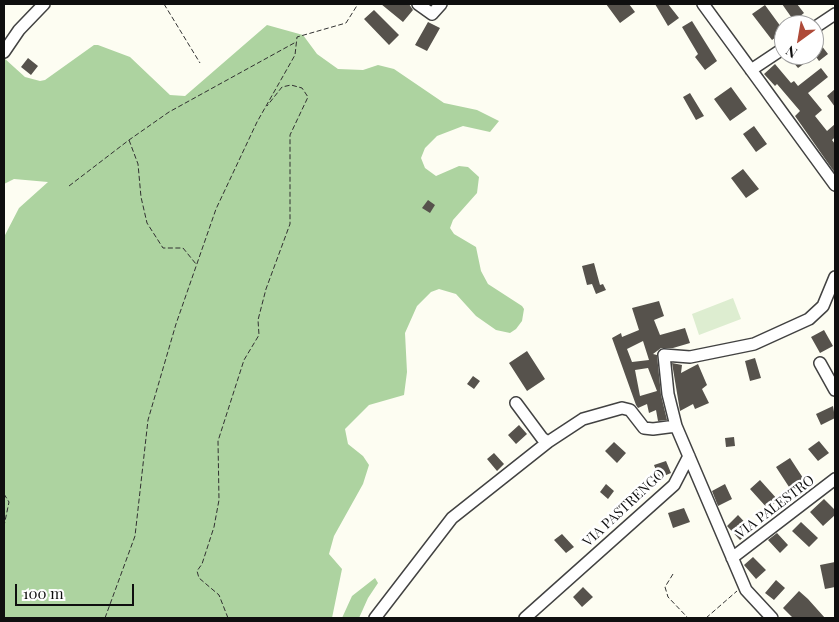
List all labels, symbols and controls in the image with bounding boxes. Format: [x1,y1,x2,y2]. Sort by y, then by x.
north arrow [774,15,824,65]
text: N [782,42,801,63]
street label: VIA PASTRENGO [579,466,669,550]
street label: VIA PALESTRO [732,472,818,542]
scale bar [18,574,136,606]
text: 100 m [23,583,64,603]

